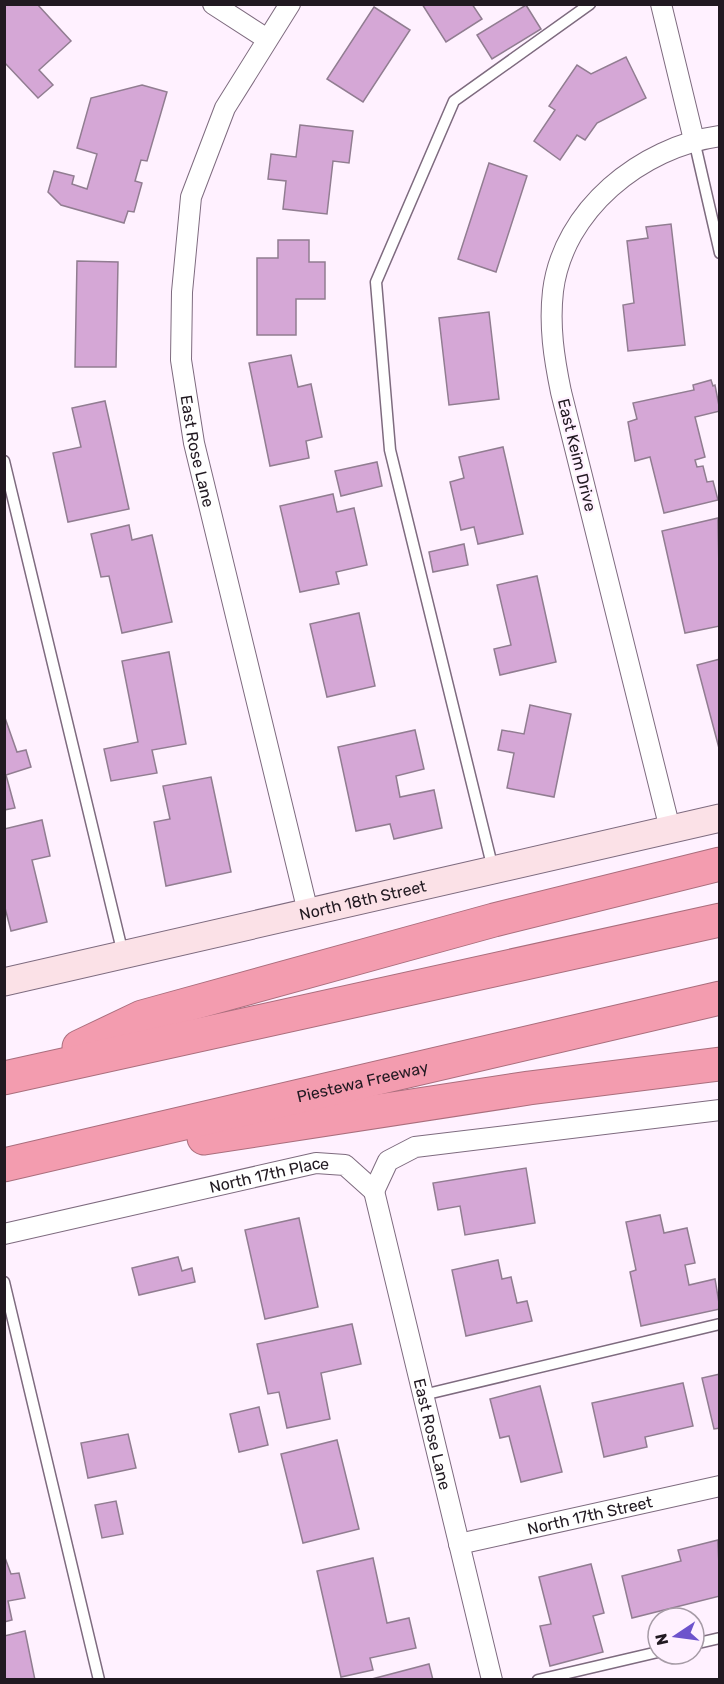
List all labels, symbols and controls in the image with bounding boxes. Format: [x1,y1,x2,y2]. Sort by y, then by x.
street label: East Rose Lane [177,394,219,509]
street label: East Keim Drive [554,397,600,513]
street label: North 18th Street [297,876,428,924]
street label: Piestewa Freeway [295,1057,430,1106]
street label: North 17th Place [208,1153,330,1196]
street label: East Rose Lane [410,1376,455,1492]
street label: North 17th Street [525,1492,654,1538]
north arrow [646,1606,706,1666]
text: N [651,1632,672,1647]

